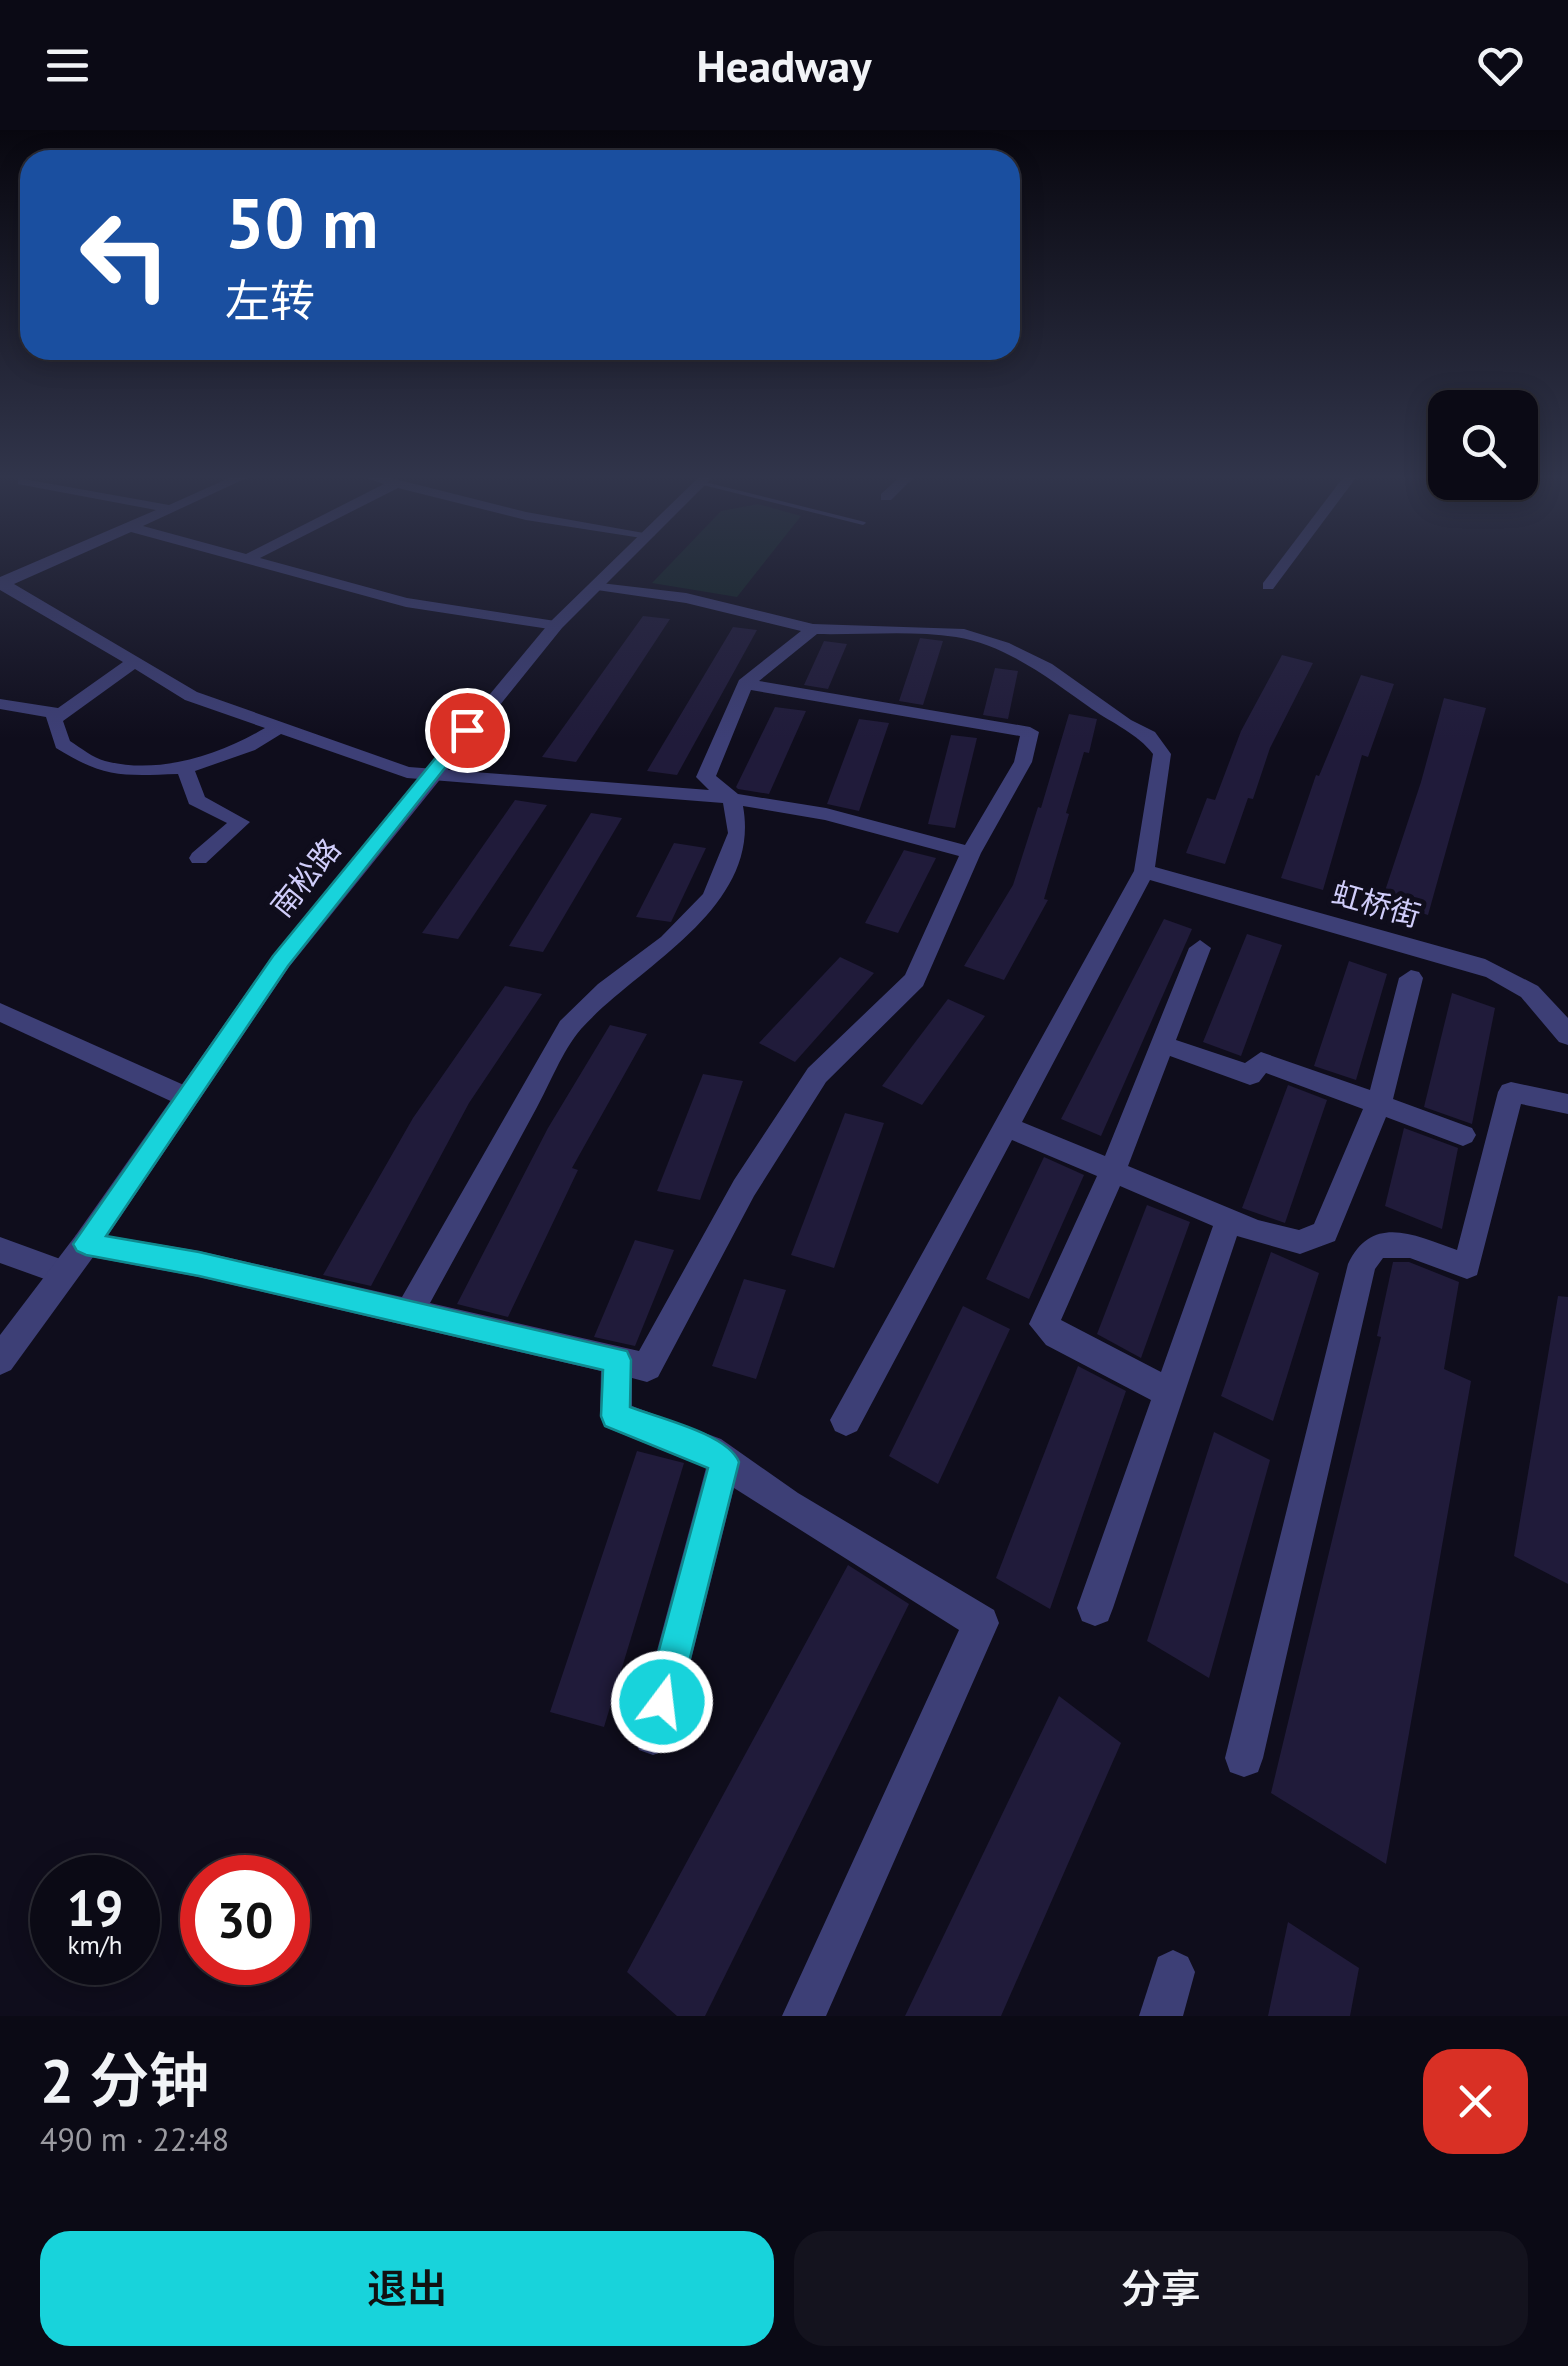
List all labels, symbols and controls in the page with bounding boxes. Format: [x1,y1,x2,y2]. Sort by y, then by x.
text: Headway [696,36,872,94]
icon: menu [40,38,95,93]
icon: heart [1473,38,1528,93]
text: 50 m [225,177,378,267]
icon: left [60,190,190,320]
text: 左转 [225,271,315,329]
map controls [1428,390,1538,500]
button: search [1428,390,1538,500]
pin [425,688,510,773]
icon: arrive [440,703,495,758]
street label: 南松路 [261,830,348,924]
street label: 虹桥街 [1328,872,1425,935]
position arrow [610,1650,714,1754]
speed limit sign: 30 [180,1855,310,1985]
text: 19 [67,1875,123,1940]
text: km/h [68,1929,122,1961]
text: 2 分钟 [40,2041,209,2119]
button: close [1423,2049,1528,2154]
text: 490 m · 22:48 [40,2118,229,2160]
button: 退出 [40,2231,774,2346]
button: 分享 [794,2231,1528,2346]

